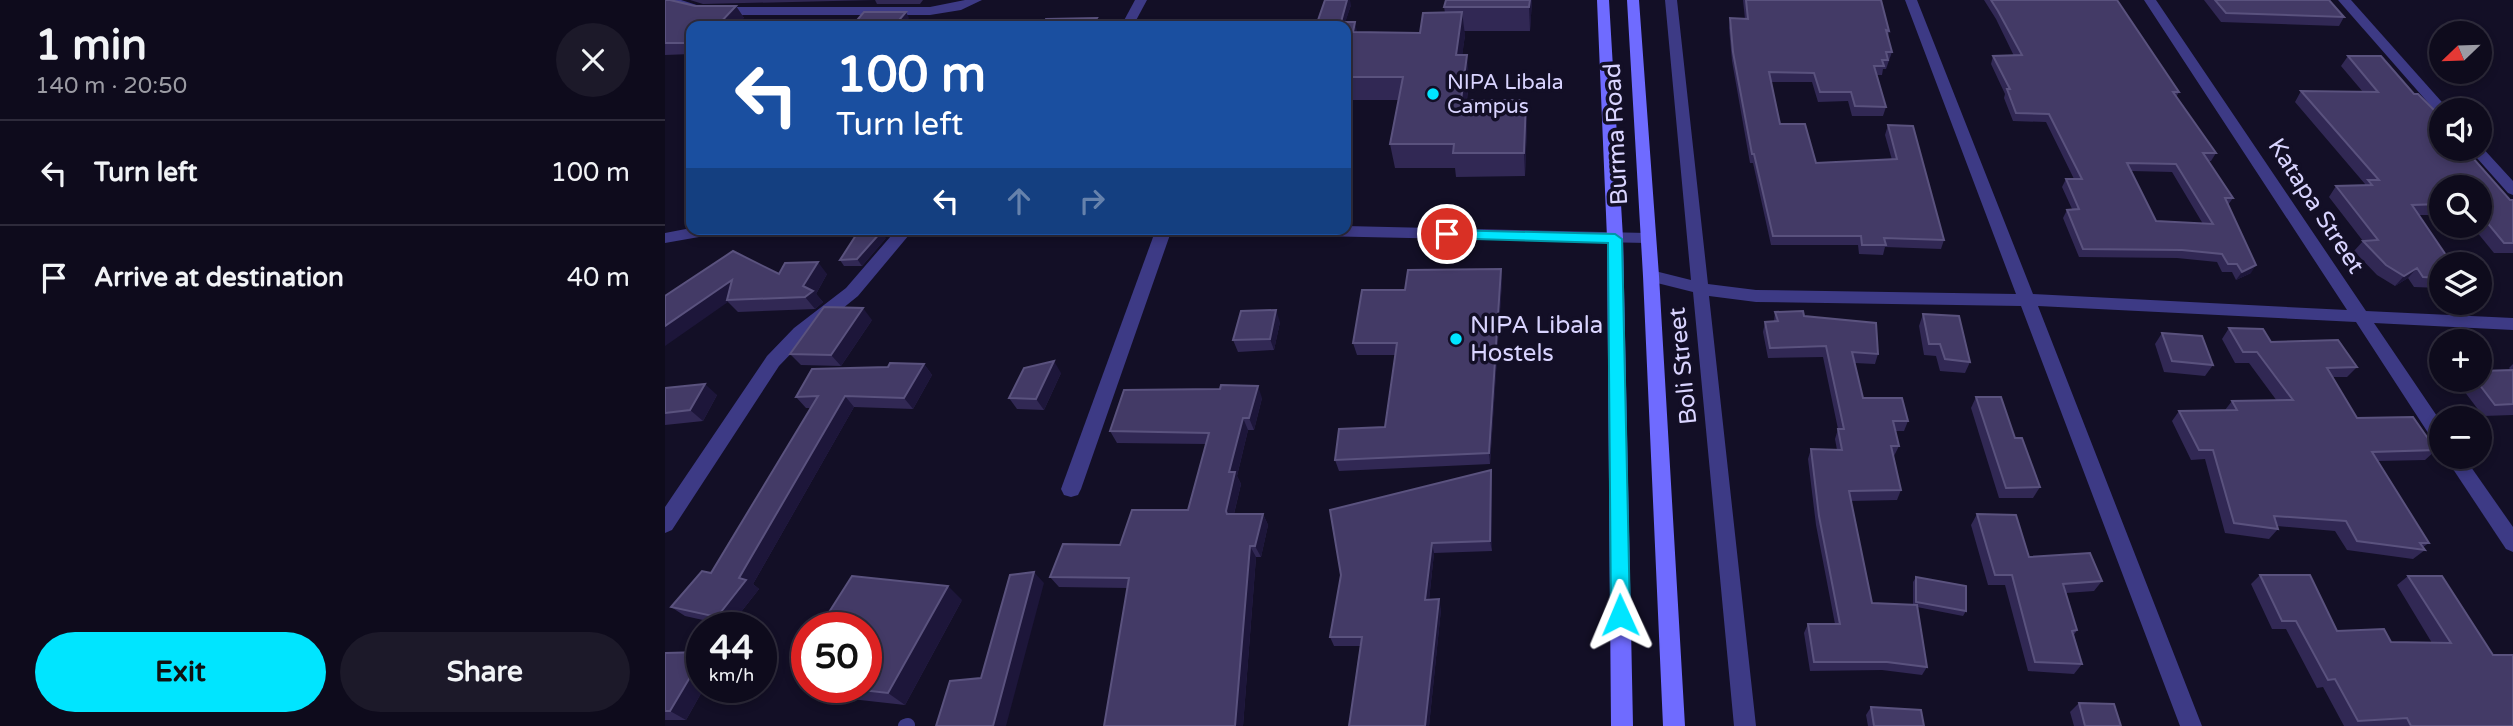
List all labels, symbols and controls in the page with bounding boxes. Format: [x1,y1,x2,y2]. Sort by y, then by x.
text: 1 min [35,20,147,71]
north arrow [2429,21,2492,84]
map controls [2429,21,2492,469]
button: close [556,23,630,97]
text: 100 m [836,46,986,105]
icon: left [721,49,812,140]
street label: Burma Road [1598,62,1634,206]
place label: NIPA Libala Campus [1447,70,1564,119]
text: 140 m · 20:50 [35,72,187,100]
marker: NIPA Libala Campus [1425,86,1441,102]
button: sound [2429,98,2492,161]
text: Turn left [836,106,963,144]
street label: Katapa Street [2262,133,2370,279]
icon: left [35,154,73,192]
text: Turn left [94,157,197,188]
text: 100 m [550,157,630,188]
button: search [2429,175,2492,238]
icon: left [927,182,965,220]
icon: ahead [1000,182,1038,220]
icon: right [1073,182,1111,220]
pin [1417,204,1477,264]
icon: arrive [1428,215,1466,253]
button: layers [2429,252,2492,315]
icon: arrive [35,259,73,297]
text: Arrive at destination [94,262,344,293]
text: 40 m [567,262,630,293]
street label: Boli Street [1662,306,1704,426]
place label: NIPA Libala Hostels [1470,311,1603,368]
button: + [2429,329,2492,392]
marker: NIPA Libala Hostels [1448,331,1464,347]
button: − [2429,406,2492,469]
position arrow [1583,578,1657,652]
speed limit sign: 50 [791,612,882,703]
text: 44 [710,627,753,669]
button: Exit [35,632,326,712]
button: Share [340,632,630,712]
text: km/h [709,664,754,686]

